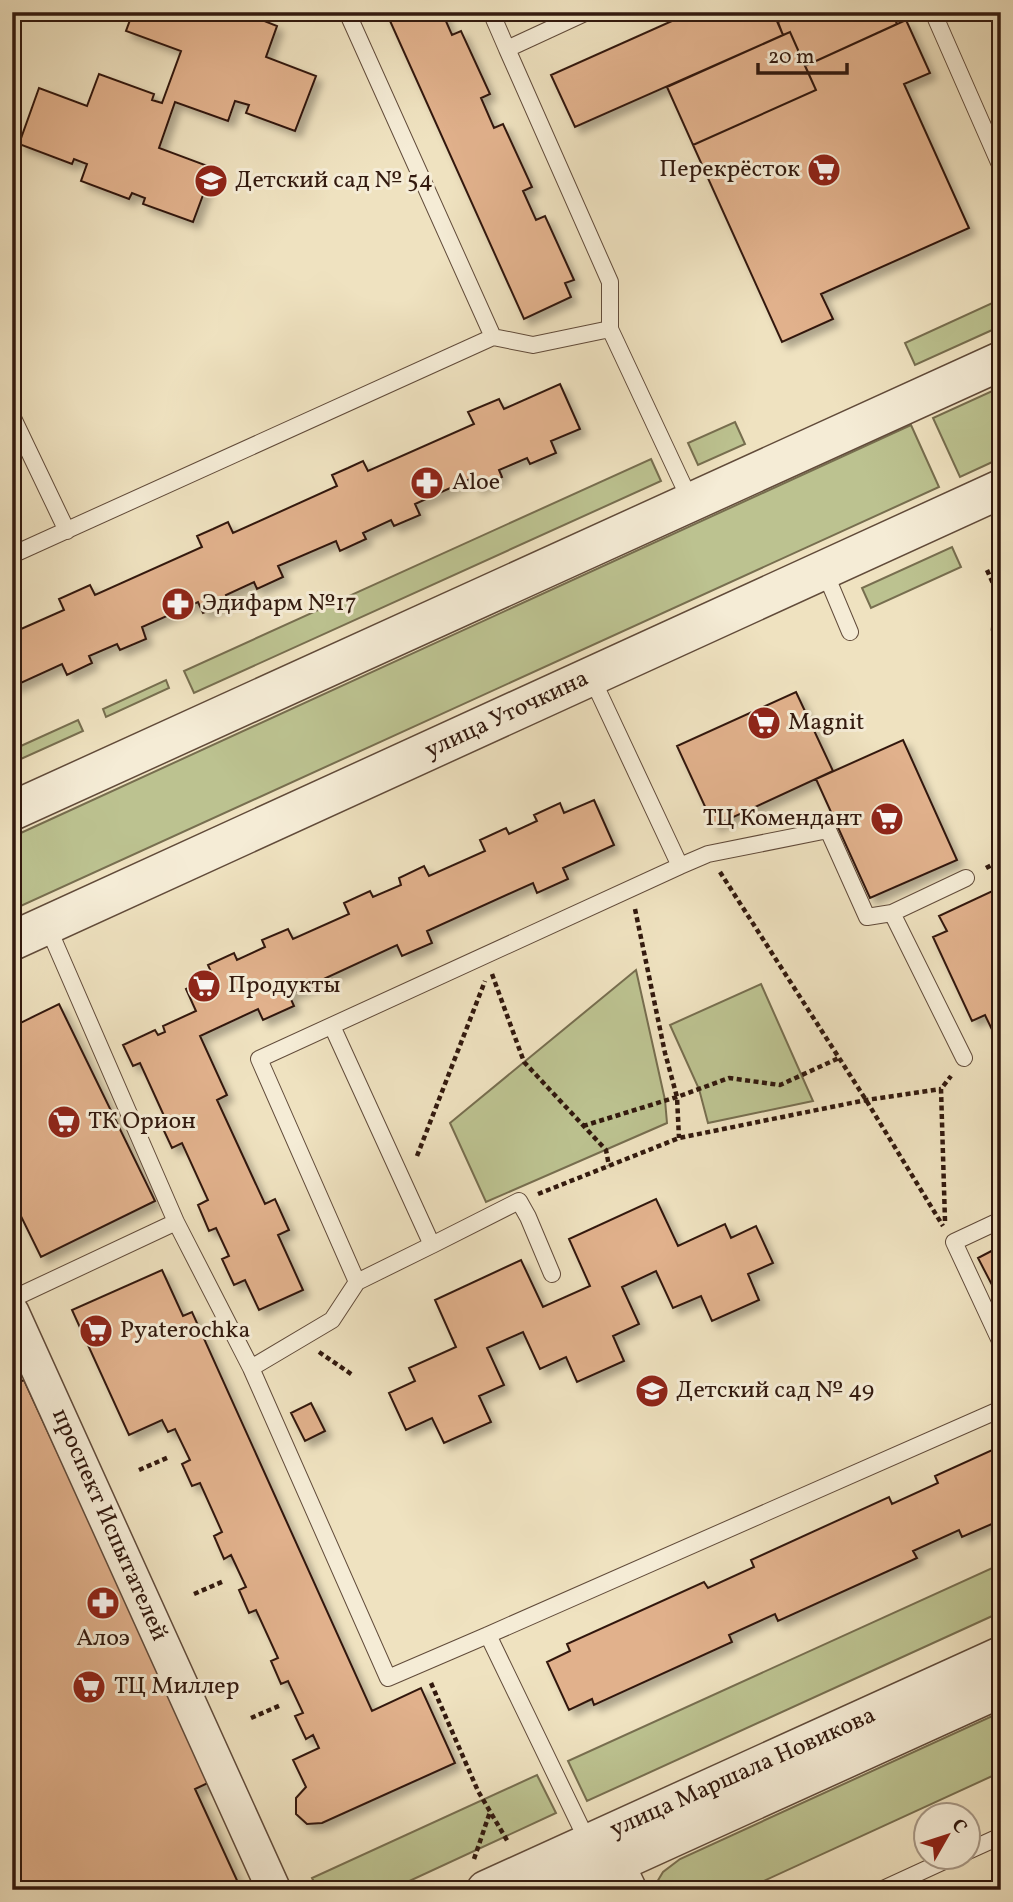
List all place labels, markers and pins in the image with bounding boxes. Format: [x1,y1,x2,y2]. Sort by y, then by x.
supermarket icon: Перекрёсток [805,151,843,189]
place label: Перекрёсток [659,153,800,187]
school or university icon: Детский сад № 54 [192,162,230,200]
place label: Детский сад № 54 [235,164,433,198]
pharmacy icon: Aloe [408,464,446,502]
place label: Aloe [452,466,500,500]
pharmacy icon: Эдифарм №17 [159,585,197,623]
place label: Эдифарм №17 [202,587,357,621]
supermarket icon: Magnit [745,704,783,742]
place label: Magnit [788,706,865,740]
supermarket icon: ТЦ Комендант [868,800,906,838]
place label: ТЦ Комендант [703,802,862,836]
supermarket icon: Продукты [185,967,223,1005]
place label: Продукты [228,969,340,1003]
supermarket icon: ТК Орион [45,1103,83,1141]
place label: ТК Орион [88,1105,196,1139]
supermarket icon: Pyaterochka [77,1312,115,1350]
place label: Pyaterochka [120,1314,250,1348]
school or university icon: Детский сад № 49 [633,1372,671,1410]
place label: Детский сад № 49 [676,1374,874,1408]
pharmacy icon: Алоэ [84,1584,122,1622]
place label: Алоэ [76,1622,130,1656]
supermarket icon: ТЦ Миллер [70,1668,108,1706]
place label: ТЦ Миллер [114,1670,239,1704]

